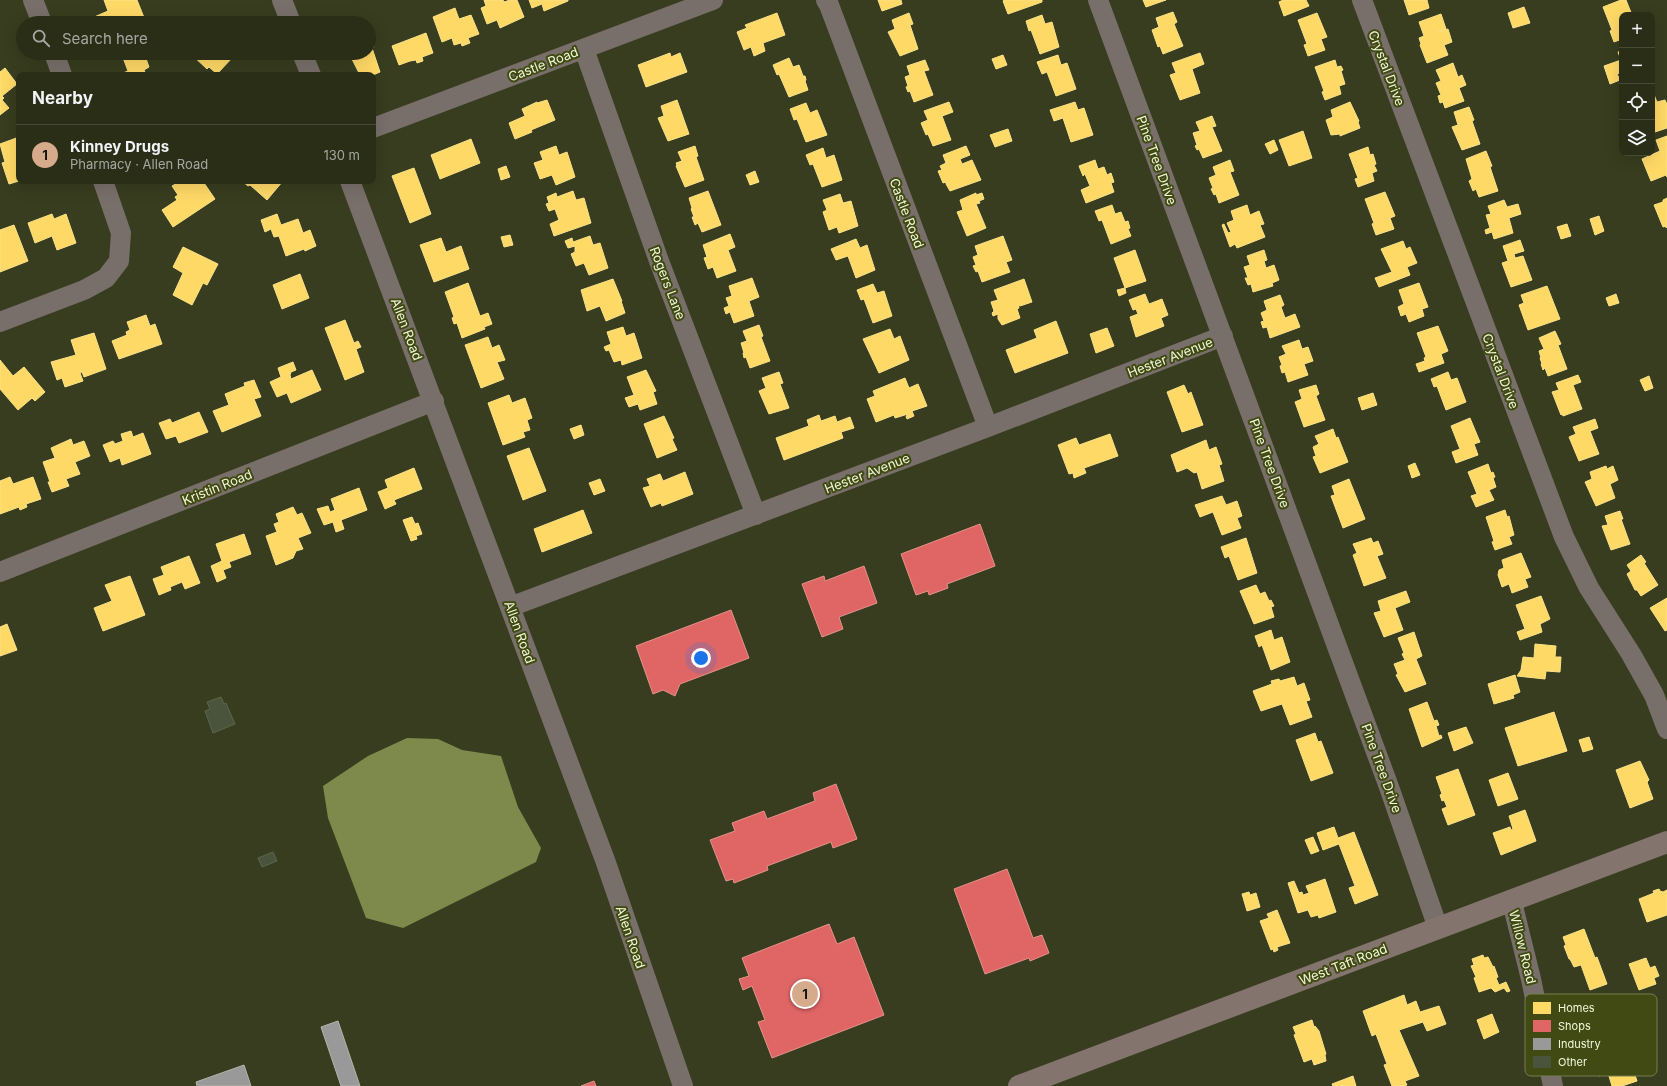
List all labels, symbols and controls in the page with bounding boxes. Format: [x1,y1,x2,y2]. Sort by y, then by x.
map controls [1619,12,1655,156]
button: + [1619,12,1655,48]
search box [16,16,376,60]
icon: search [30,27,52,49]
street label: Crystal Drive [1365,28,1409,108]
text: Search here [62,29,148,48]
street label: Castle Road [506,43,580,85]
button: − [1619,48,1655,84]
button: locate [1619,84,1655,120]
text: Nearby [32,88,93,108]
street label: Pine Tree Drive [1133,113,1181,207]
button: layers [1619,120,1655,156]
text: Kinney Drugs [70,137,169,156]
text: 1 [42,147,48,163]
text: 130 m [323,147,360,163]
text: Pharmacy · Allen Road [70,156,208,172]
street label: Castle Road [886,176,928,250]
street label: Rogers Lane [647,244,689,322]
street label: Allen Road [388,296,426,362]
street label: Crystal Drive [1479,331,1523,411]
street label: Hester Avenue [1125,333,1215,381]
street label: Pine Tree Drive [1246,416,1294,510]
street label: Hester Avenue [822,449,912,497]
street label: Kristin Road [180,466,254,508]
street label: Allen Road [501,598,539,666]
your location [691,648,711,668]
street label: Pine Tree Drive [1358,721,1406,815]
street label: Allen Road [613,903,649,971]
street label: Willow Road [1506,908,1540,986]
street label: West Taft Road [1297,940,1389,988]
pin: 1 [792,979,818,1009]
legend [1525,994,1657,1076]
text: Homes [1558,1001,1595,1015]
text: Shops [1558,1019,1591,1033]
text: Industry [1558,1037,1601,1051]
text: Other [1558,1055,1587,1069]

